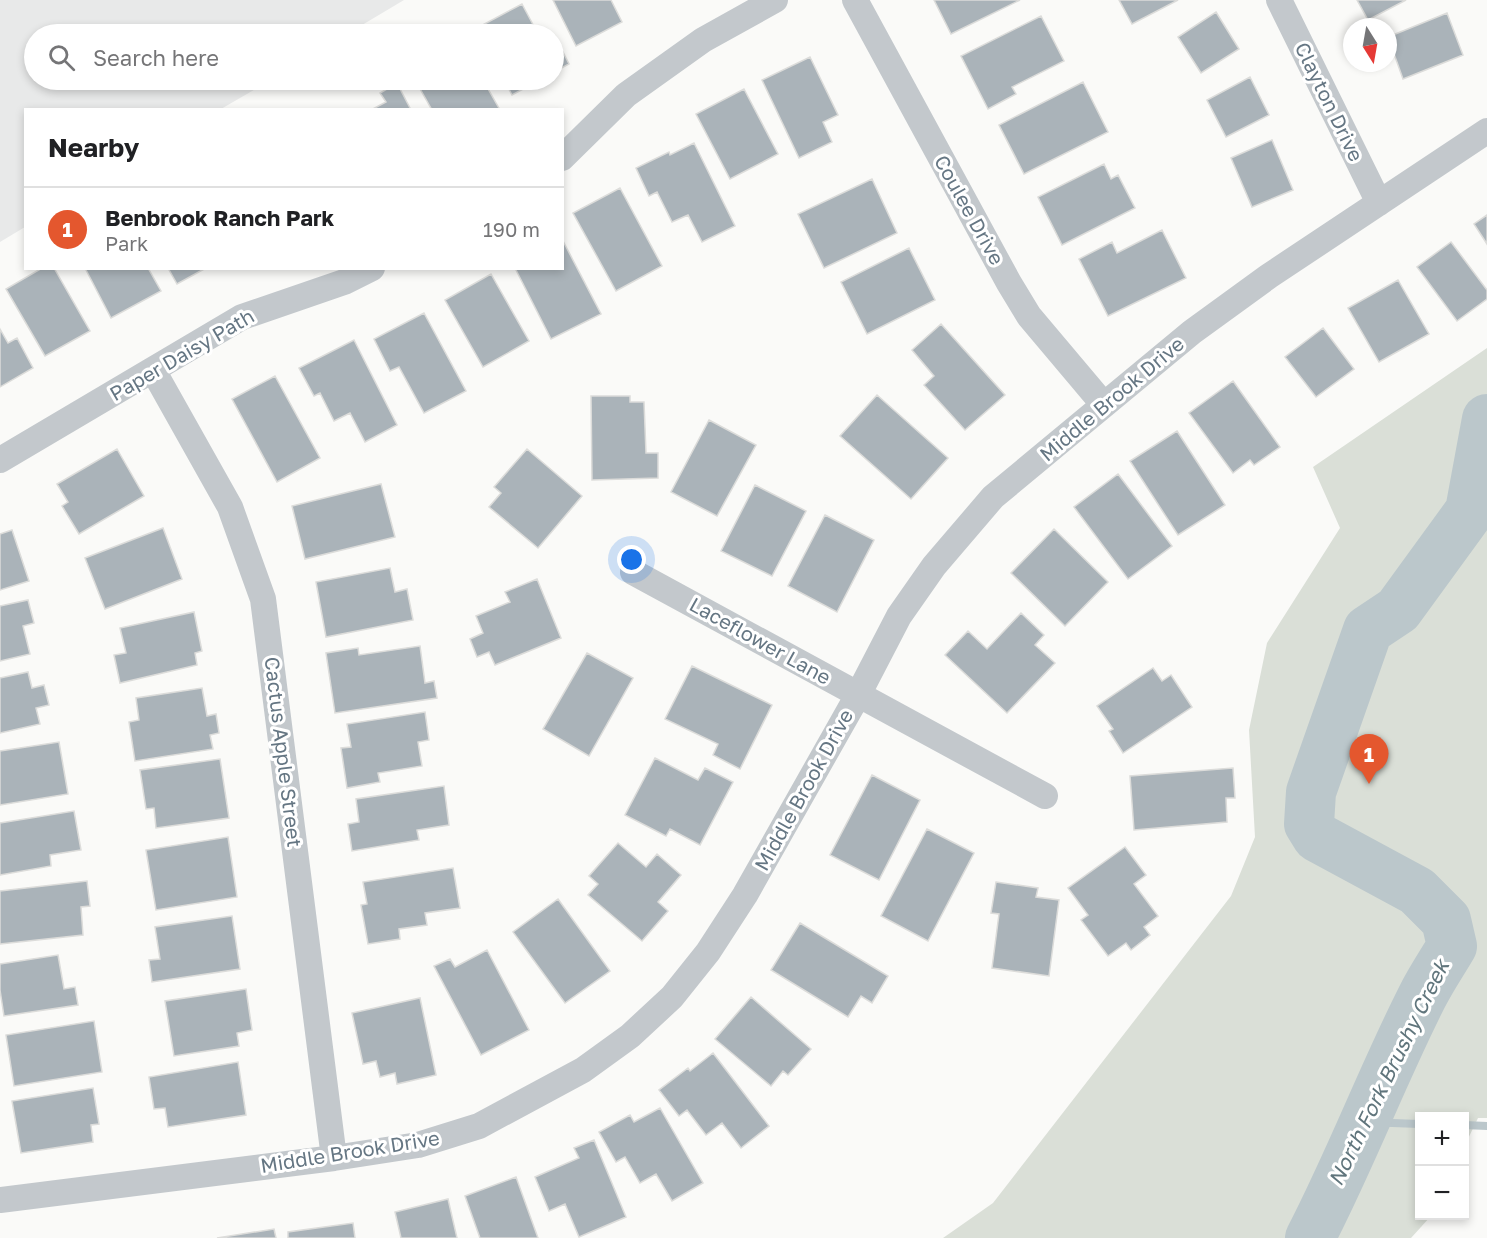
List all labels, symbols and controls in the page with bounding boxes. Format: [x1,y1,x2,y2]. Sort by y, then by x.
north arrow [1343,18,1397,72]
search box [24,24,564,90]
street label: Clayton Drive [1291,38,1369,165]
icon: search [45,41,78,74]
text: Search here [93,44,219,71]
text: Nearby [48,132,139,163]
street label: Coulee Drive [930,150,1010,269]
text: Benbrook Ranch Park [105,204,334,231]
text: 1 [62,217,73,241]
text: 190 m [483,217,540,241]
text: Park [105,231,148,255]
street label: Paper Daisy Path [105,303,258,405]
street label: Middle Brook Drive [1034,331,1188,466]
your location [617,545,646,574]
street label: Laceflower Lane [686,591,835,689]
street label: Cactus Apple Street [260,655,308,848]
street label: Middle Brook Drive [749,705,857,874]
pin: 1 [1350,734,1388,784]
water label: North Fork Brushy Creek [1322,953,1455,1190]
map controls [1415,1112,1469,1220]
button: + [1415,1112,1469,1166]
street label: Middle Brook Drive [259,1125,441,1177]
button: − [1415,1166,1469,1220]

